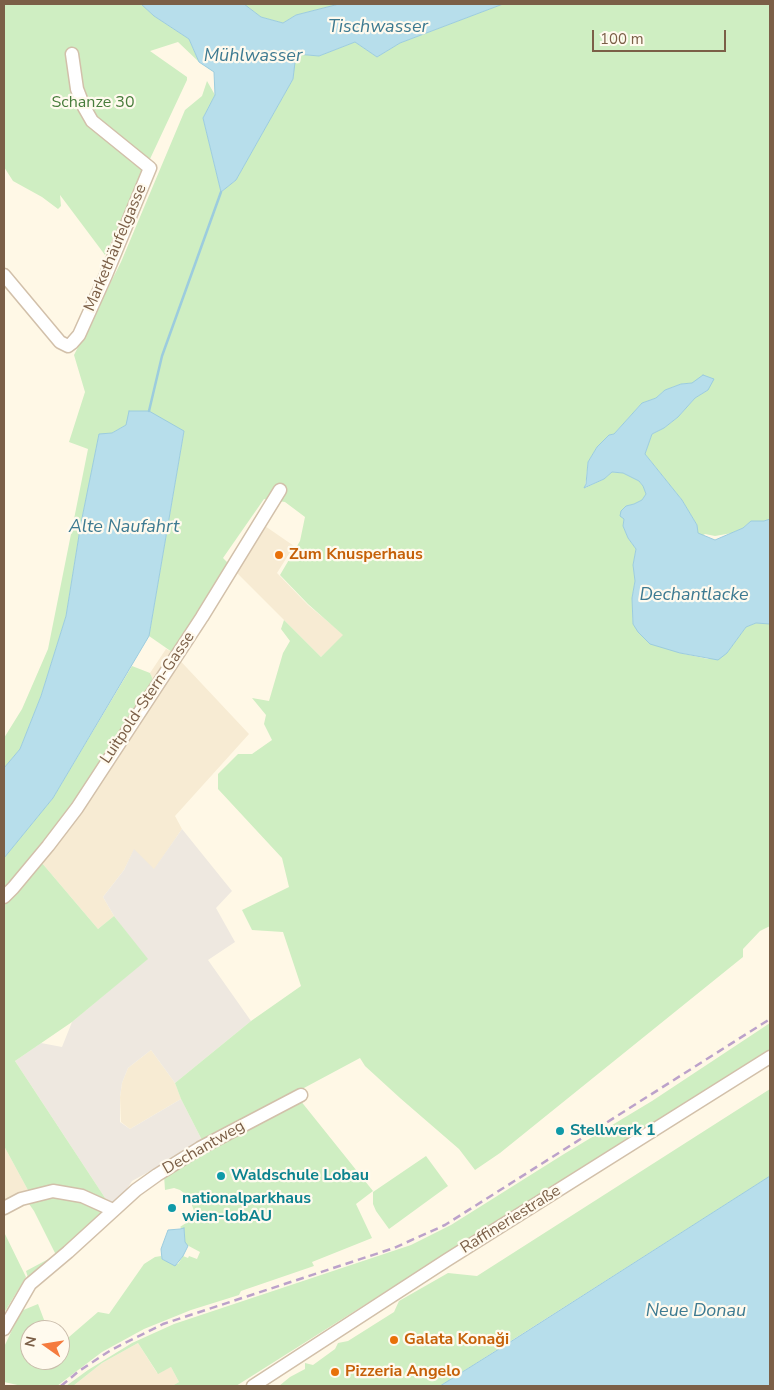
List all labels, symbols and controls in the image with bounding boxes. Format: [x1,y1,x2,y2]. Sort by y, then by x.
water label: Tischwasser [328,17,428,39]
scale bar [594,20,728,52]
text: 100 m [600,29,644,49]
water label: Mühlwasser [204,46,302,68]
park label: Schanze 30 [52,93,134,113]
street label: Markethäufelgasse [81,181,151,315]
water label: Alte Naufahrt [69,517,179,539]
place label: Zum Knusperhaus [289,545,423,565]
marker: Zum Knusperhaus [273,549,285,561]
water label: Dechantlacke [639,585,749,607]
street label: Luitpold-Stern-Gasse [97,628,199,768]
street label: Dechantweg [160,1117,248,1179]
place label: Stellwerk 1 [570,1121,656,1141]
marker: Stellwerk 1 [554,1125,566,1137]
place label: Waldschule Lobau [231,1166,369,1186]
marker: Waldschule Lobau [215,1170,227,1182]
street label: Raffineriestraße [457,1182,565,1258]
place label: nationalparkhaus wien-lobAU [182,1189,311,1227]
marker: nationalparkhaus wien-lobAU [166,1202,178,1214]
water label: Neue Donau [646,1301,746,1323]
north arrow [20,1320,70,1370]
place label: Galata Konaği [404,1330,509,1350]
marker: Galata Konaği [388,1334,400,1346]
text: N [20,1335,41,1349]
place label: Pizzeria Angelo [345,1362,460,1382]
marker: Pizzeria Angelo [329,1366,341,1378]

